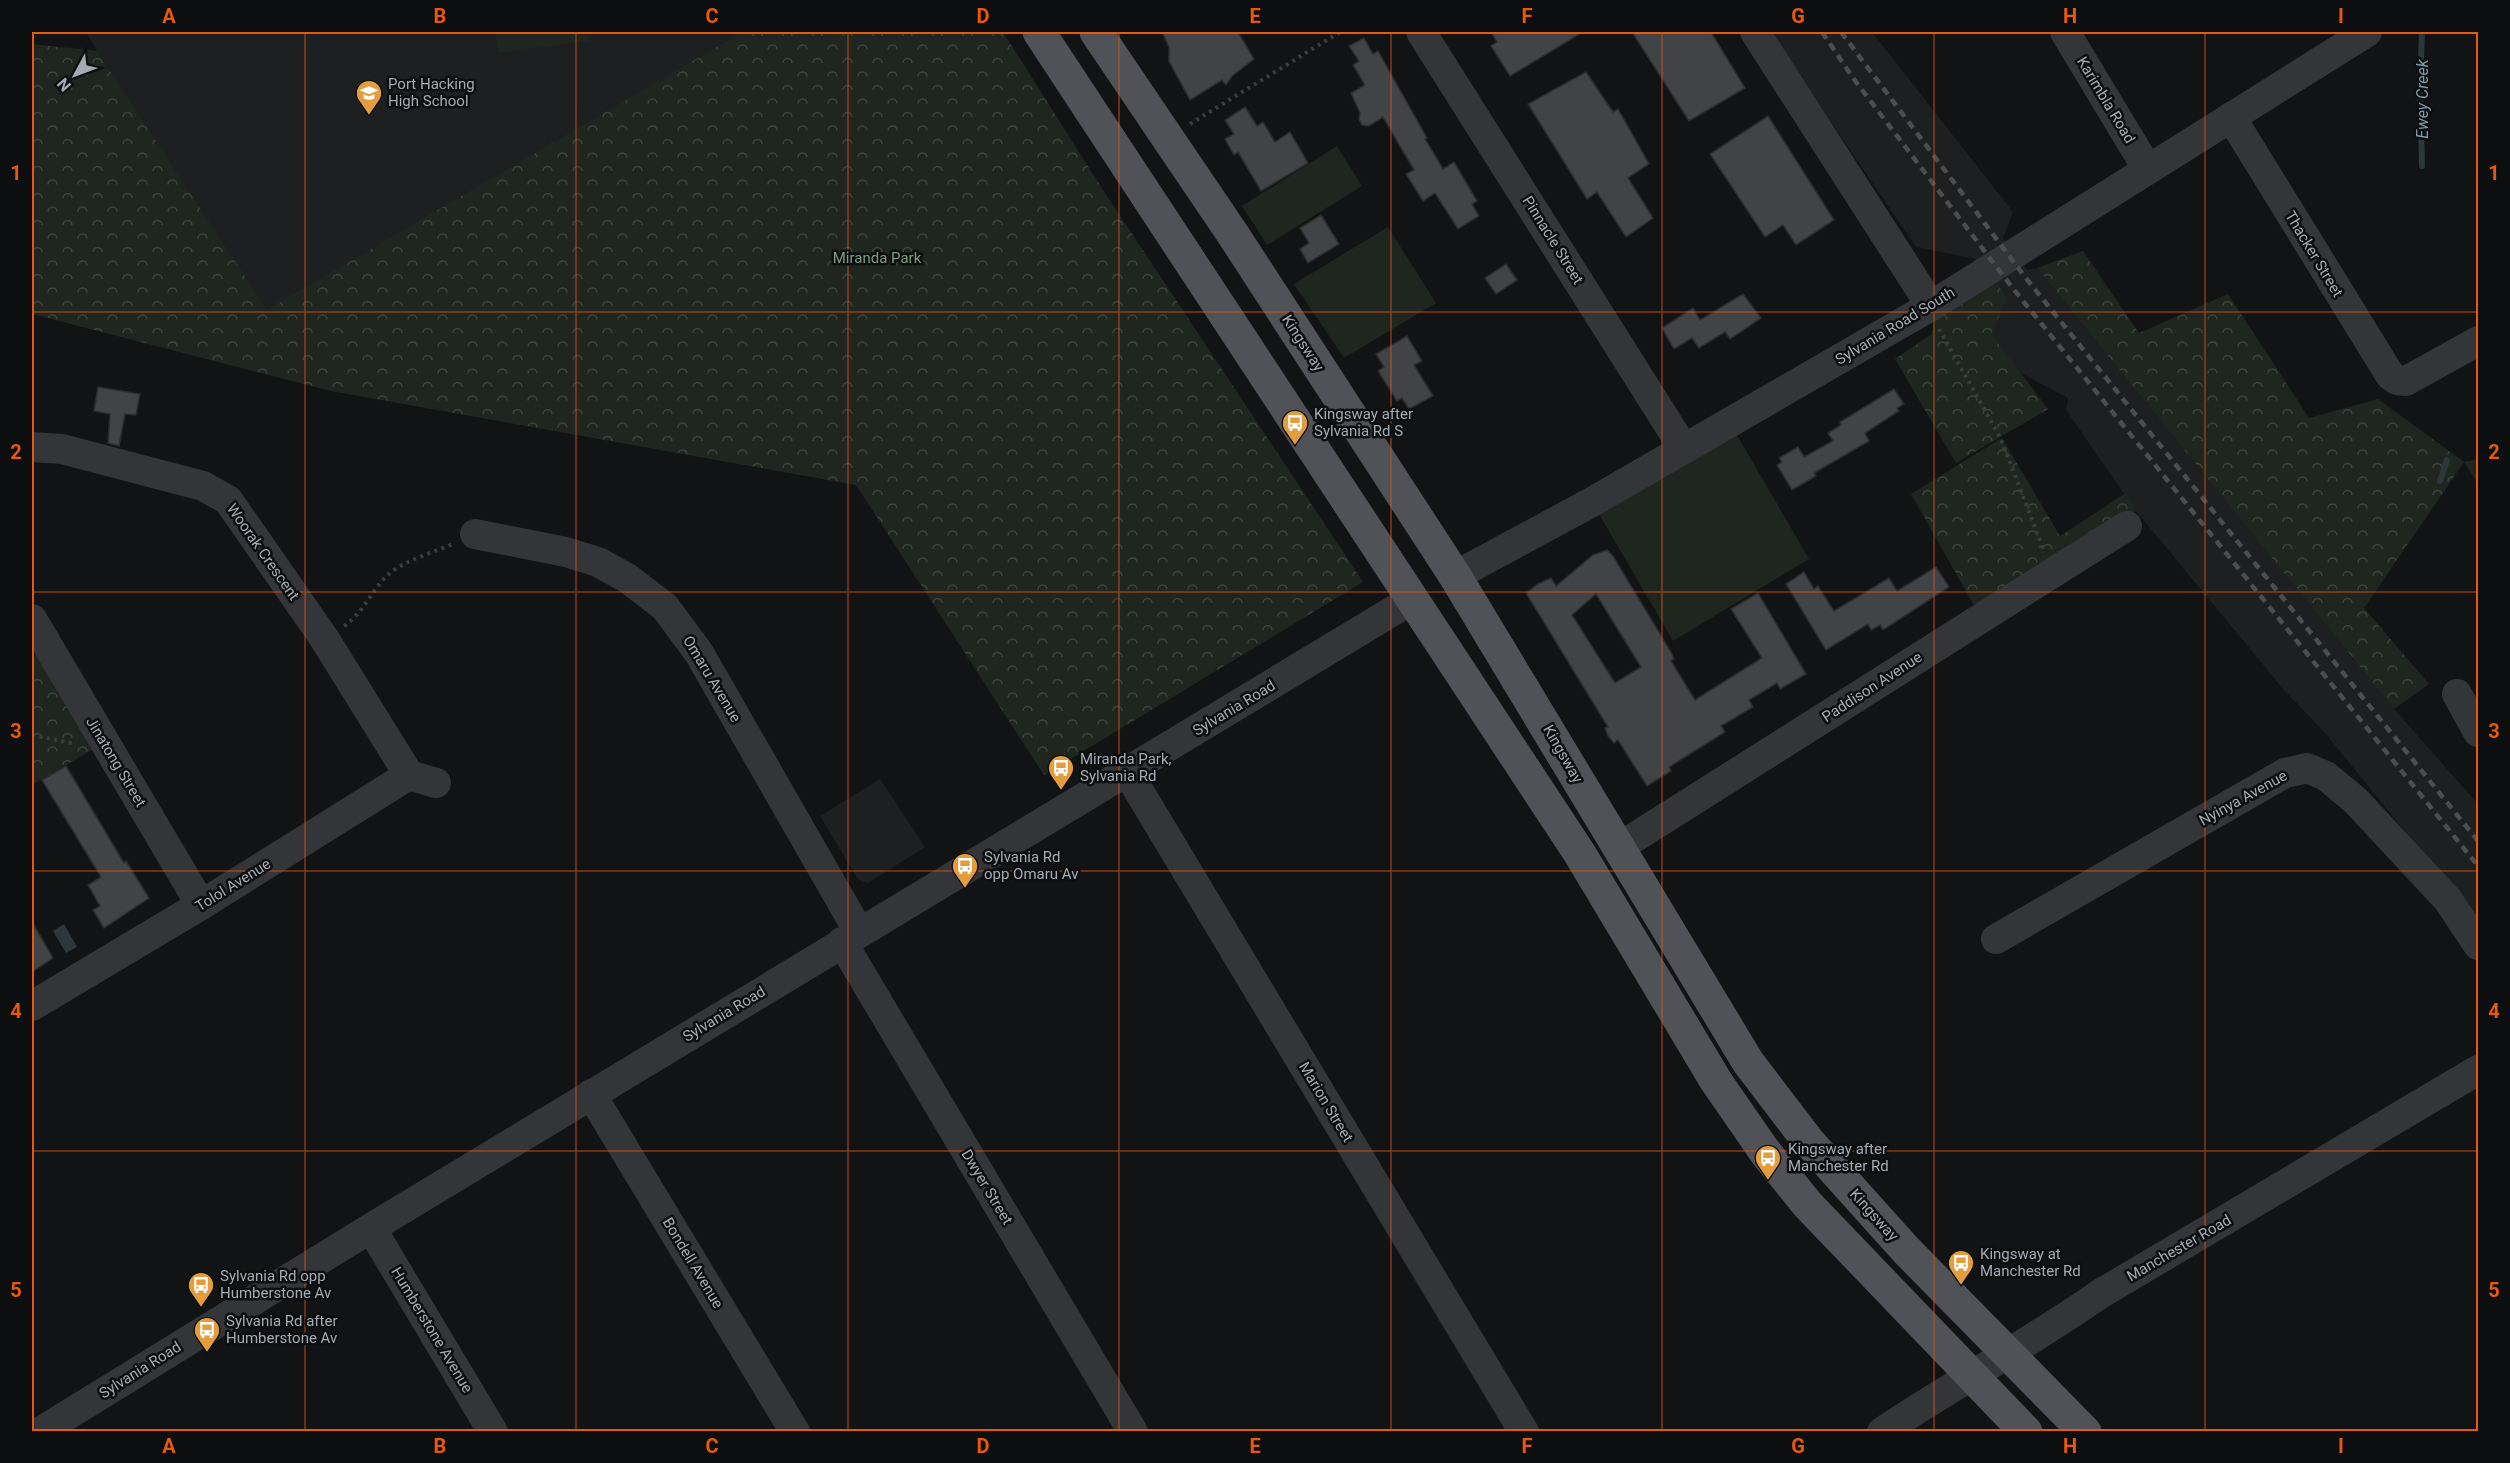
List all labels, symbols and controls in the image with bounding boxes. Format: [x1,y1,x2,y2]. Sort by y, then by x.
text: A [162,4,176,28]
text: B [434,4,446,28]
text: C [705,4,719,28]
text: D [977,4,990,28]
text: E [1249,4,1261,28]
text: F [1522,4,1533,28]
text: G [1791,4,1805,28]
text: H [2063,4,2077,28]
text: I [2338,4,2344,28]
north arrow [45,45,105,105]
street label: Karimbla Road [2073,53,2139,147]
water label: Ewey Creek [2413,58,2432,139]
text: N [53,74,75,95]
place label: Port Hacking High School [388,75,475,110]
school or university icon: Port Hacking High School [354,78,384,116]
text: 1 [10,161,22,185]
text: 1 [2488,161,2500,185]
street label: Pinnacle Street [1519,193,1587,287]
street label: Thacker Street [2281,208,2347,300]
park label: Miranda Park [833,249,922,267]
street label: Sylvania Road South [1832,283,1958,369]
street label: Kingsway [1278,311,1328,375]
place label: Kingsway after Sylvania Rd S [1314,405,1413,440]
bus stop icon: Kingsway after Sylvania Rd S [1280,408,1310,446]
text: 2 [10,440,22,464]
text: 2 [2488,440,2500,464]
street label: Woorak Crescent [223,500,303,604]
street label: Omaru Avenue [679,632,745,726]
street label: Paddison Avenue [1819,648,1925,726]
street label: Sylvania Road [1189,676,1279,740]
street label: Jinatong Street [82,714,150,810]
text: 3 [10,719,22,743]
text: 3 [2488,719,2500,743]
street label: Kingsway [1539,722,1587,786]
place label: Miranda Park, Sylvania Rd [1080,750,1172,785]
bus stop icon: Miranda Park, Sylvania Rd [1046,753,1076,791]
street label: Nyinya Avenue [2196,766,2290,830]
place label: Sylvania Rd opp Omaru Av [984,848,1079,883]
bus stop icon: Sylvania Rd opp Omaru Av [950,851,980,889]
street label: Tolol Avenue [192,855,274,915]
street label: Sylvania Road [679,982,769,1046]
text: 4 [10,999,22,1023]
text: 4 [2488,999,2500,1023]
street label: Marion Street [1295,1059,1357,1145]
place label: Kingsway after Manchester Rd [1788,1140,1889,1175]
bus stop icon: Kingsway after Manchester Rd [1753,1143,1783,1181]
street label: Dwyer Street [958,1146,1017,1228]
street label: Kingsway [1846,1185,1902,1245]
street label: Manchester Road [2124,1211,2234,1285]
street label: Bondell Avenue [659,1214,727,1312]
place label: Kingsway at Manchester Rd [1980,1245,2081,1280]
bus stop icon: Kingsway at Manchester Rd [1946,1248,1976,1286]
street label: Humberstone Avenue [387,1264,477,1396]
place label: Sylvania Rd opp Humberstone Av [220,1267,331,1302]
bus stop icon: Sylvania Rd opp Humberstone Av [186,1270,216,1308]
text: 5 [10,1278,22,1302]
text: 5 [2488,1278,2500,1302]
place label: Sylvania Rd after Humberstone Av [226,1312,338,1347]
bus stop icon: Sylvania Rd after Humberstone Av [192,1315,222,1353]
street label: Sylvania Road [96,1338,184,1402]
text: A [162,1434,176,1458]
text: B [434,1434,446,1458]
text: C [705,1434,719,1458]
text: D [977,1434,990,1458]
text: E [1249,1434,1261,1458]
text: F [1522,1434,1533,1458]
text: G [1791,1434,1805,1458]
text: H [2063,1434,2077,1458]
text: I [2338,1434,2344,1458]

